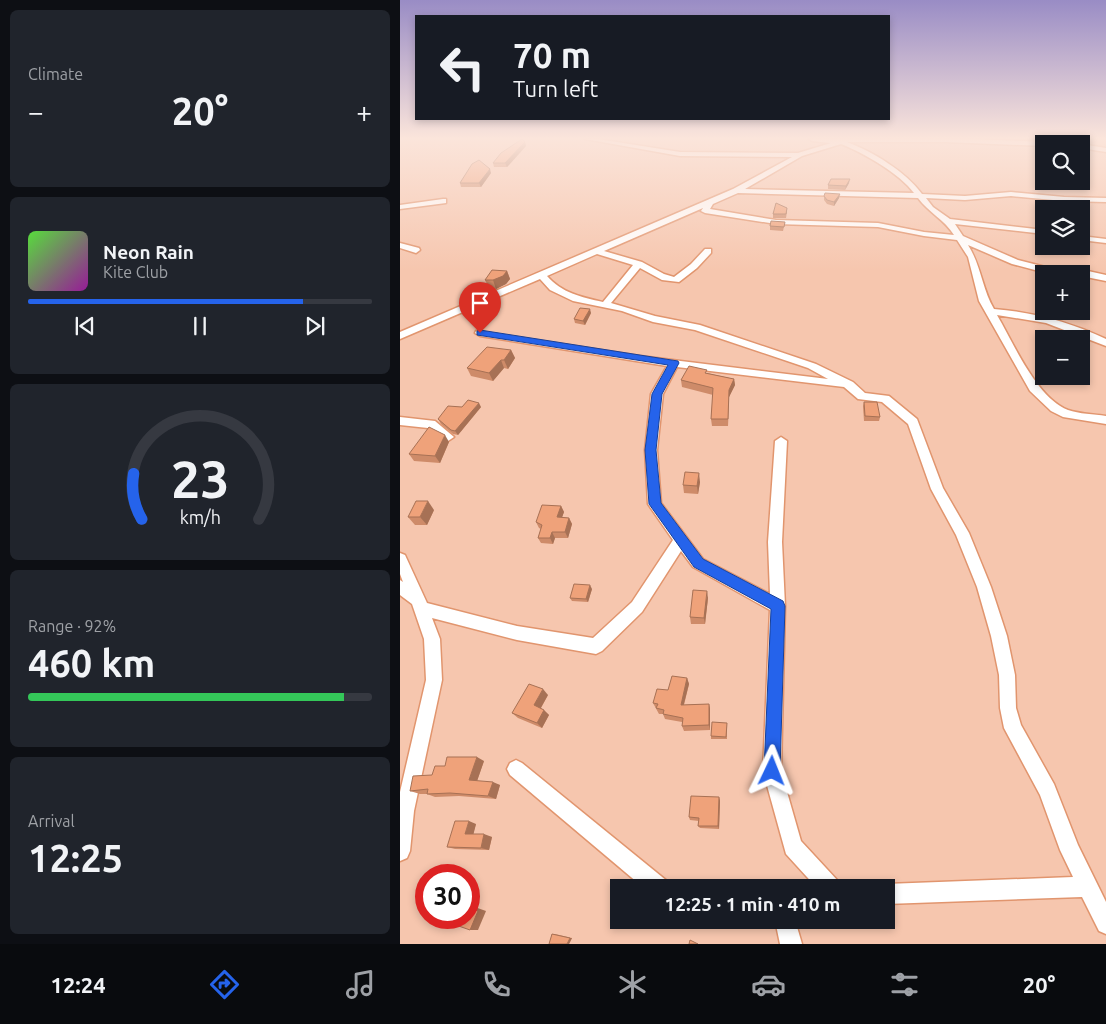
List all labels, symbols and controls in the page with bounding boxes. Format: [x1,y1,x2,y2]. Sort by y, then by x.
icon: left [430,35,495,100]
text: 70 m [513,35,591,75]
text: Climate [28,65,83,83]
text: Turn left [513,76,598,101]
text: 20° [172,90,228,132]
text: − [28,96,44,127]
text: + [356,96,372,127]
map controls [1035,135,1090,385]
button: search [1035,135,1090,190]
button: layers [1035,200,1090,255]
text: Neon Rain [103,241,194,263]
text: Kite Club [103,263,168,281]
button: + [1035,265,1090,320]
pin [459,282,501,333]
icon: arrive [466,289,494,317]
icon: previous [71,312,99,340]
icon: pause [186,312,214,340]
icon: next [301,312,329,340]
button: − [1035,330,1090,385]
text: 23 [171,450,229,508]
text: km/h [179,507,221,527]
text: Range · 92% [28,617,116,635]
text: 460 km [28,642,155,684]
position arrow [745,744,797,796]
text: Arrival [28,812,75,830]
text: 12:25 [28,837,123,879]
speed limit sign: 30 [415,864,480,929]
text: 12:25 · 1 min · 410 m [665,893,840,915]
icon: directions [207,967,242,1002]
icon: music [343,967,378,1002]
icon: phone [479,967,514,1002]
icon: climate [615,967,650,1002]
icon: car [751,967,786,1002]
icon: filters [887,967,922,1002]
text: 12:24 [51,972,106,997]
text: 20° [1023,972,1055,997]

